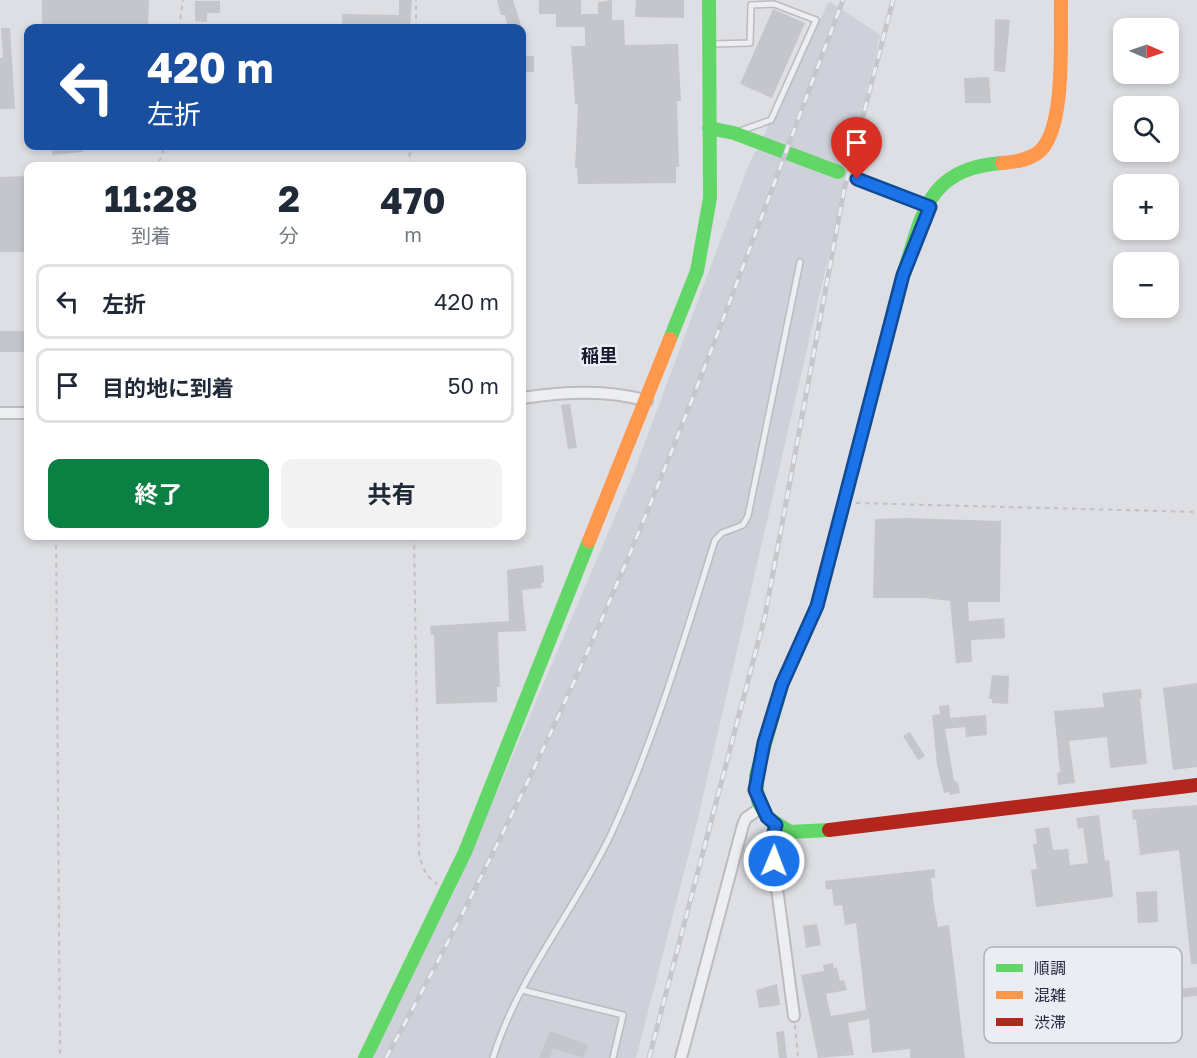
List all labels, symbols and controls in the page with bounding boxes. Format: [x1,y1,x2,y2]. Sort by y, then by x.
north arrow [1113,18,1179,84]
map controls [1113,18,1179,318]
text: 420 m [147,42,273,92]
icon: left [48,48,126,126]
button: search [1113,96,1179,162]
text: 左折 [147,98,201,130]
pin [831,117,882,179]
icon: arrive [840,126,873,159]
button: + [1113,174,1179,240]
text: 11:28 [104,177,198,220]
text: 2 [278,177,300,220]
text: 470 [380,179,446,222]
text: m [404,222,422,246]
text: 到着 [131,223,171,247]
text: 分 [279,223,299,247]
button: − [1113,252,1179,318]
icon: left [51,285,84,318]
text: 420 m [434,288,499,315]
text: 左折 [102,290,146,317]
district label: 稲里 [581,344,617,366]
icon: arrive [51,369,84,402]
text: 50 m [448,372,499,399]
text: 目的地に到着 [102,374,234,401]
button: 終了 [48,459,269,528]
button: 共有 [281,459,502,528]
position arrow [742,829,806,893]
legend [984,947,1182,1043]
text: 順調 [1034,958,1066,978]
text: 混雑 [1034,985,1066,1005]
text: 渋滞 [1034,1012,1066,1032]

